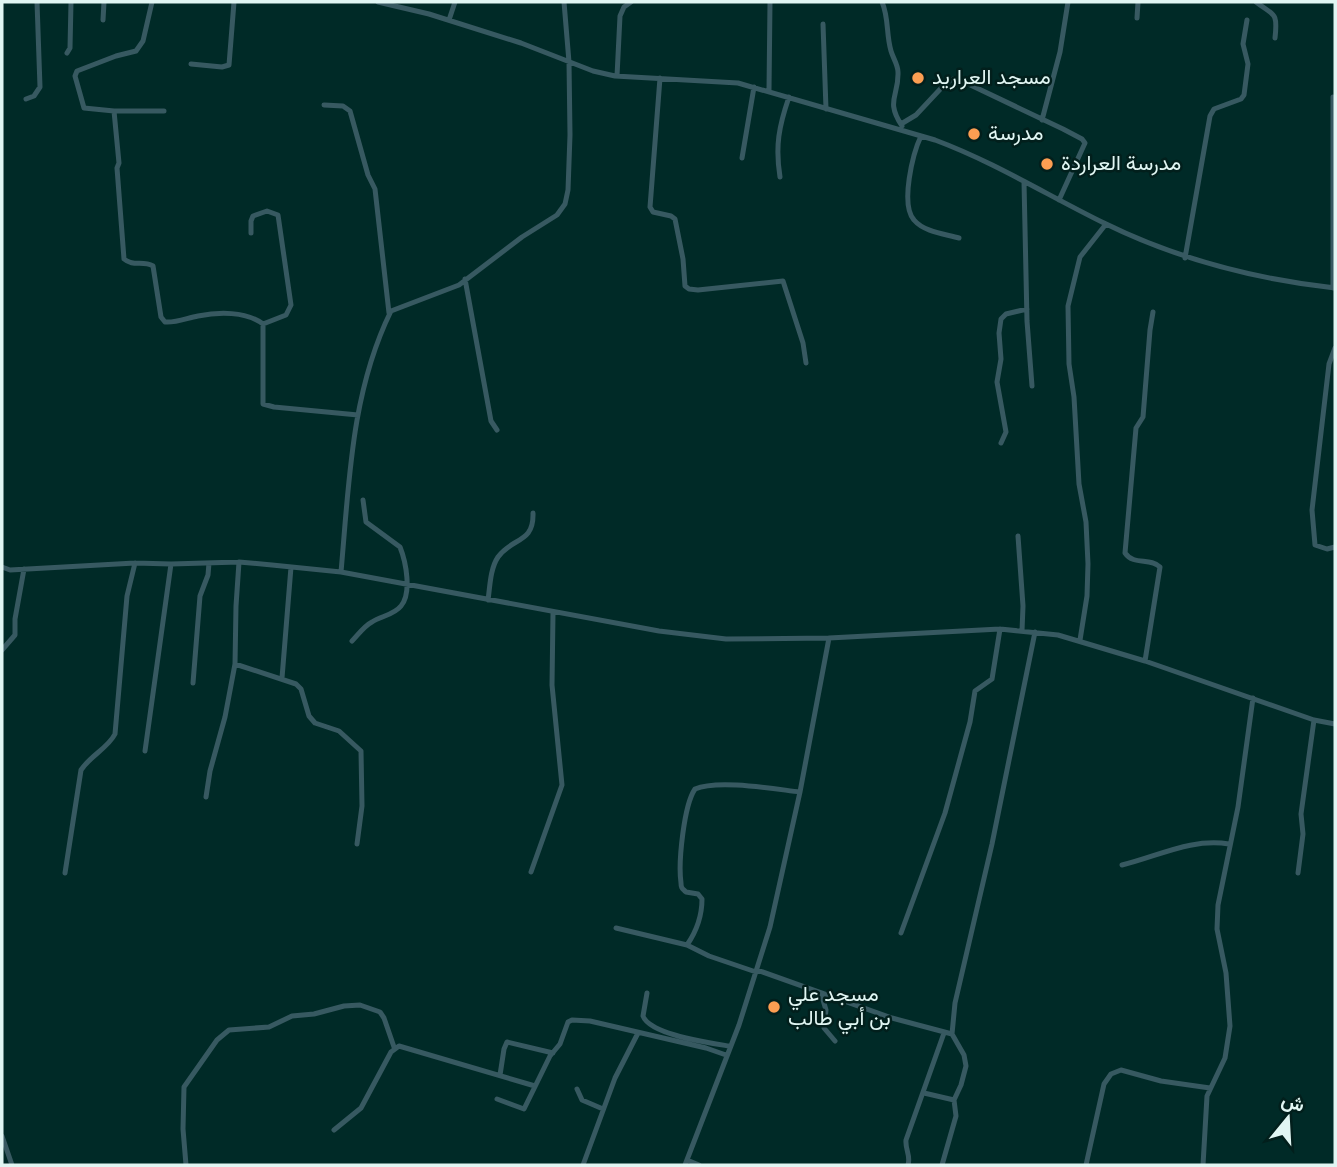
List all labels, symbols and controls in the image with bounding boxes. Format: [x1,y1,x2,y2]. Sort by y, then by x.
place label: مسجد العراريد [932,65,1051,92]
marker: مسجد العراريد [910,70,926,86]
place label: مدرسة [988,121,1043,148]
marker: مدرسة [966,126,982,142]
place label: مدرسة العراردة [1061,151,1181,178]
marker: مدرسة العراردة [1039,156,1055,172]
place label: مسجد علي بن أبي طالب [788,982,891,1035]
marker: مسجد علي بن أبي طالب [766,999,782,1015]
north arrow [1253,1083,1323,1153]
text: ش [1278,1089,1307,1119]

